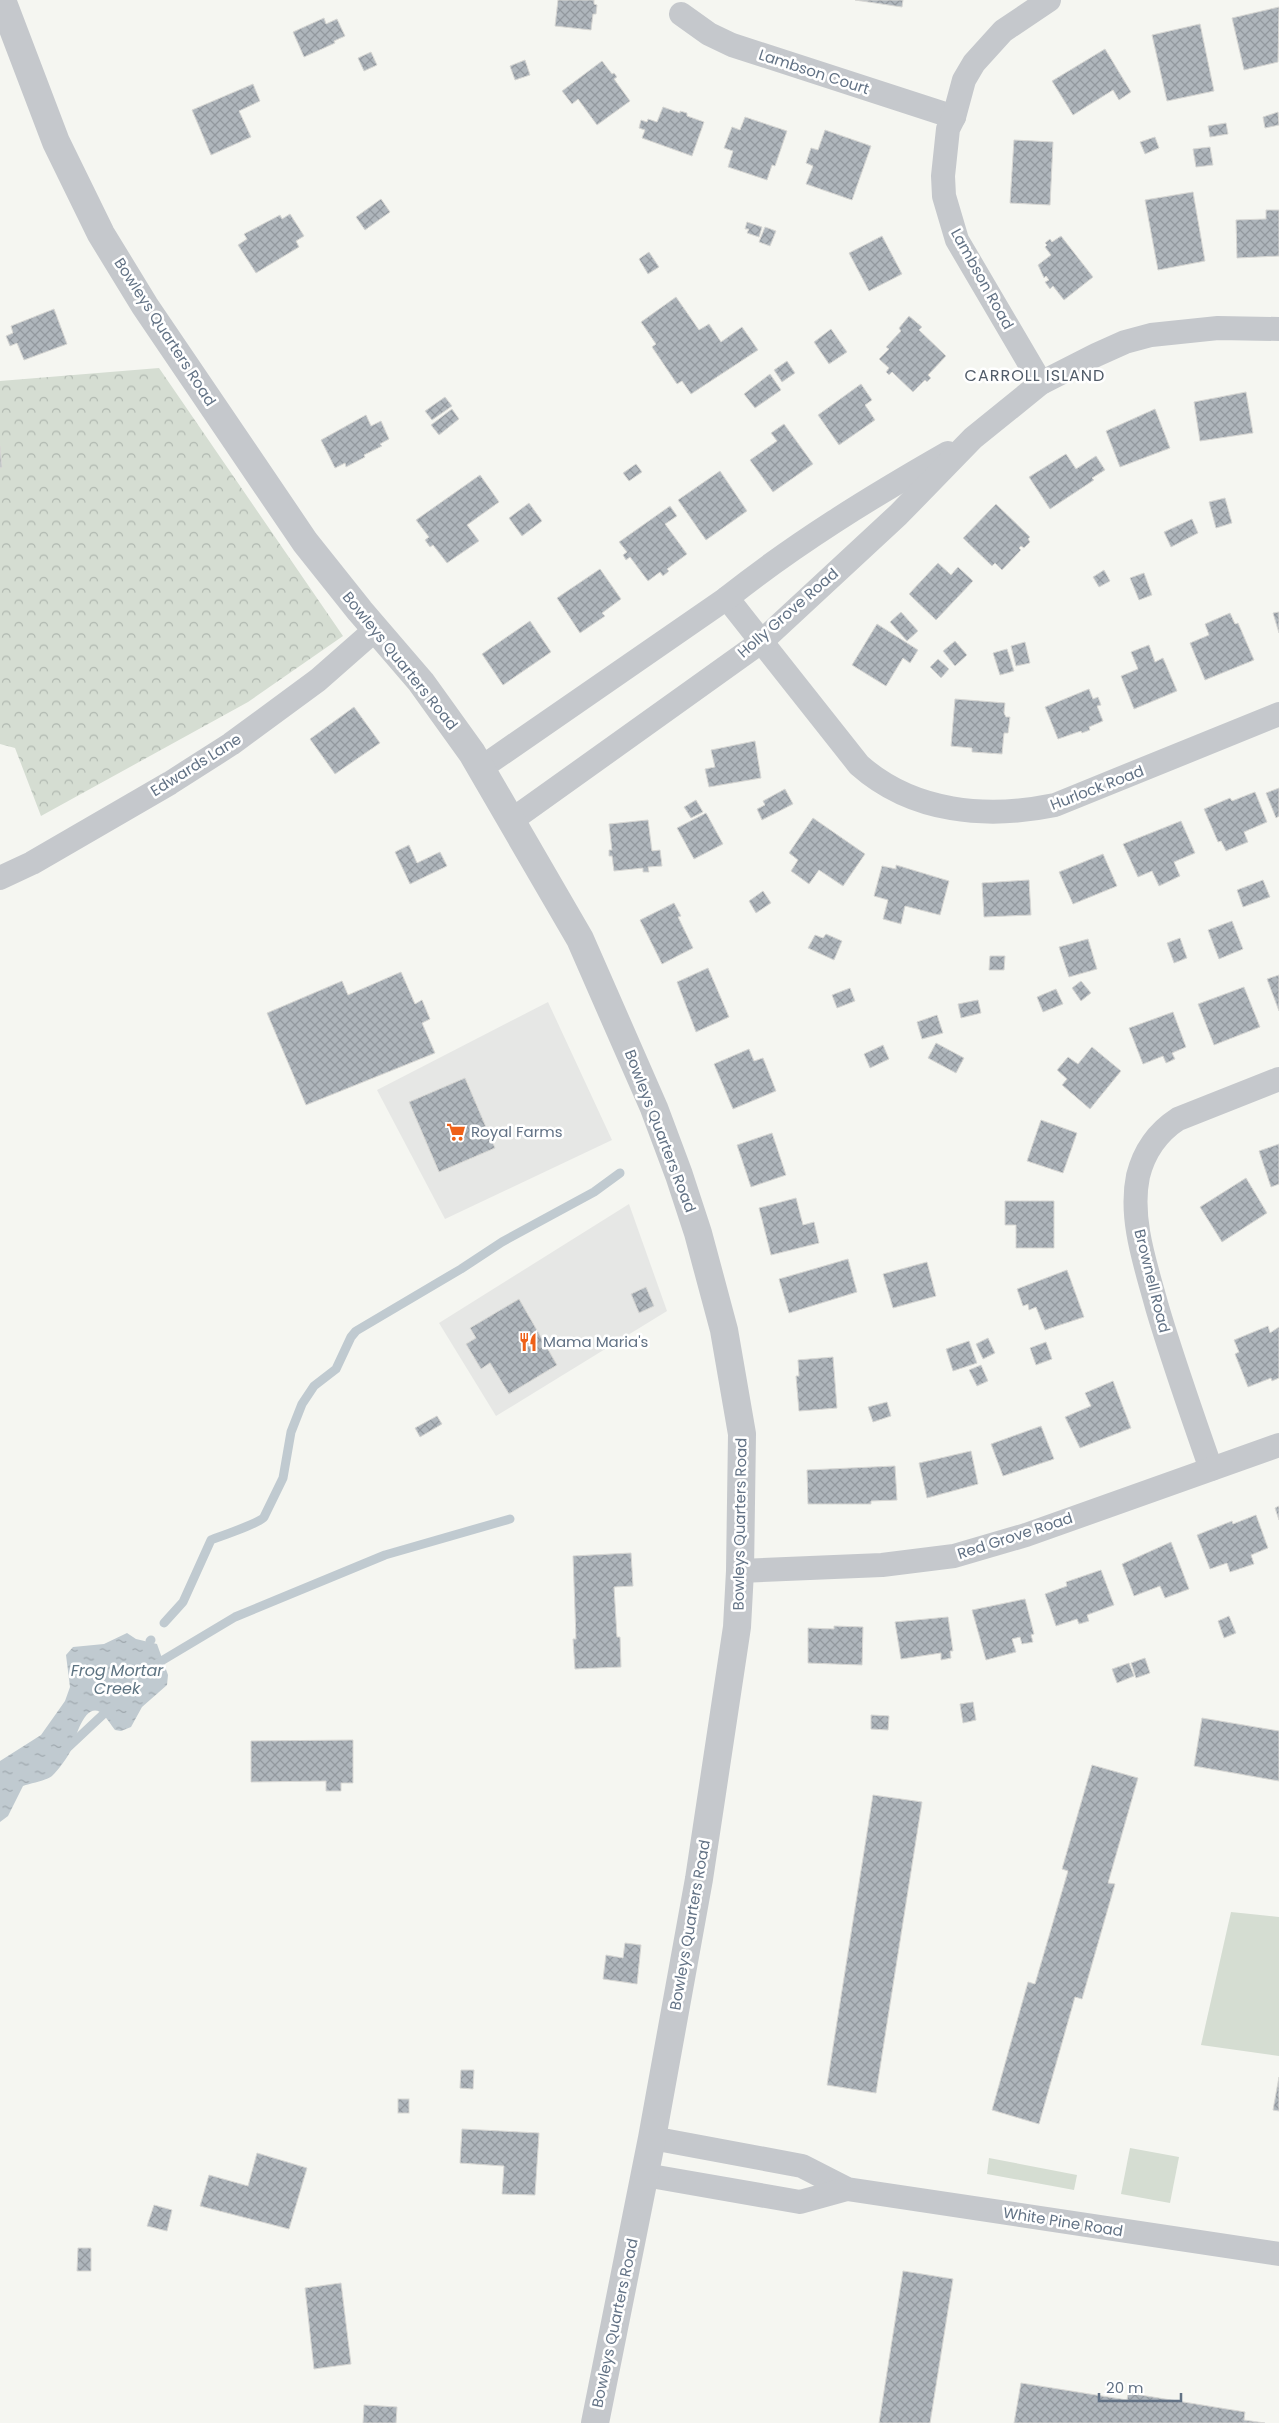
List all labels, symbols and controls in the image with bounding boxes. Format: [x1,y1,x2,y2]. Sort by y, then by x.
street label: Lambson Court [756,44,872,99]
street label: Lambson Road [946,225,1019,333]
street label: Bowleys Quarters Road [110,254,221,410]
district label: CARROLL ISLAND [965,364,1105,387]
street label: Holly Grove Road [733,563,843,662]
street label: Bowleys Quarters Road [338,587,463,734]
street label: Edwards Lane [146,728,245,801]
street label: Hurlock Road [1047,760,1147,815]
street label: Bowleys Quarters Road [620,1046,701,1215]
supermarket icon: Royal Farms [445,1121,467,1143]
place label: Royal Farms [471,1121,563,1142]
street label: Brownell Road [1129,1227,1175,1335]
restaurant icon: Mama Maria's [517,1331,539,1353]
place label: Mama Maria's [543,1331,649,1352]
street label: Bowleys Quarters Road [727,1437,752,1611]
street label: Red Grove Road [954,1507,1075,1564]
water label: Frog Mortar Creek [71,1659,164,1700]
street label: Bowleys Quarters Road [664,1838,715,2012]
street label: White Pine Road [1002,2202,1124,2241]
street label: Bowleys Quarters Road [586,2236,643,2410]
scale bar [1099,2370,1182,2402]
text: 20 m [1106,2377,1144,2398]

